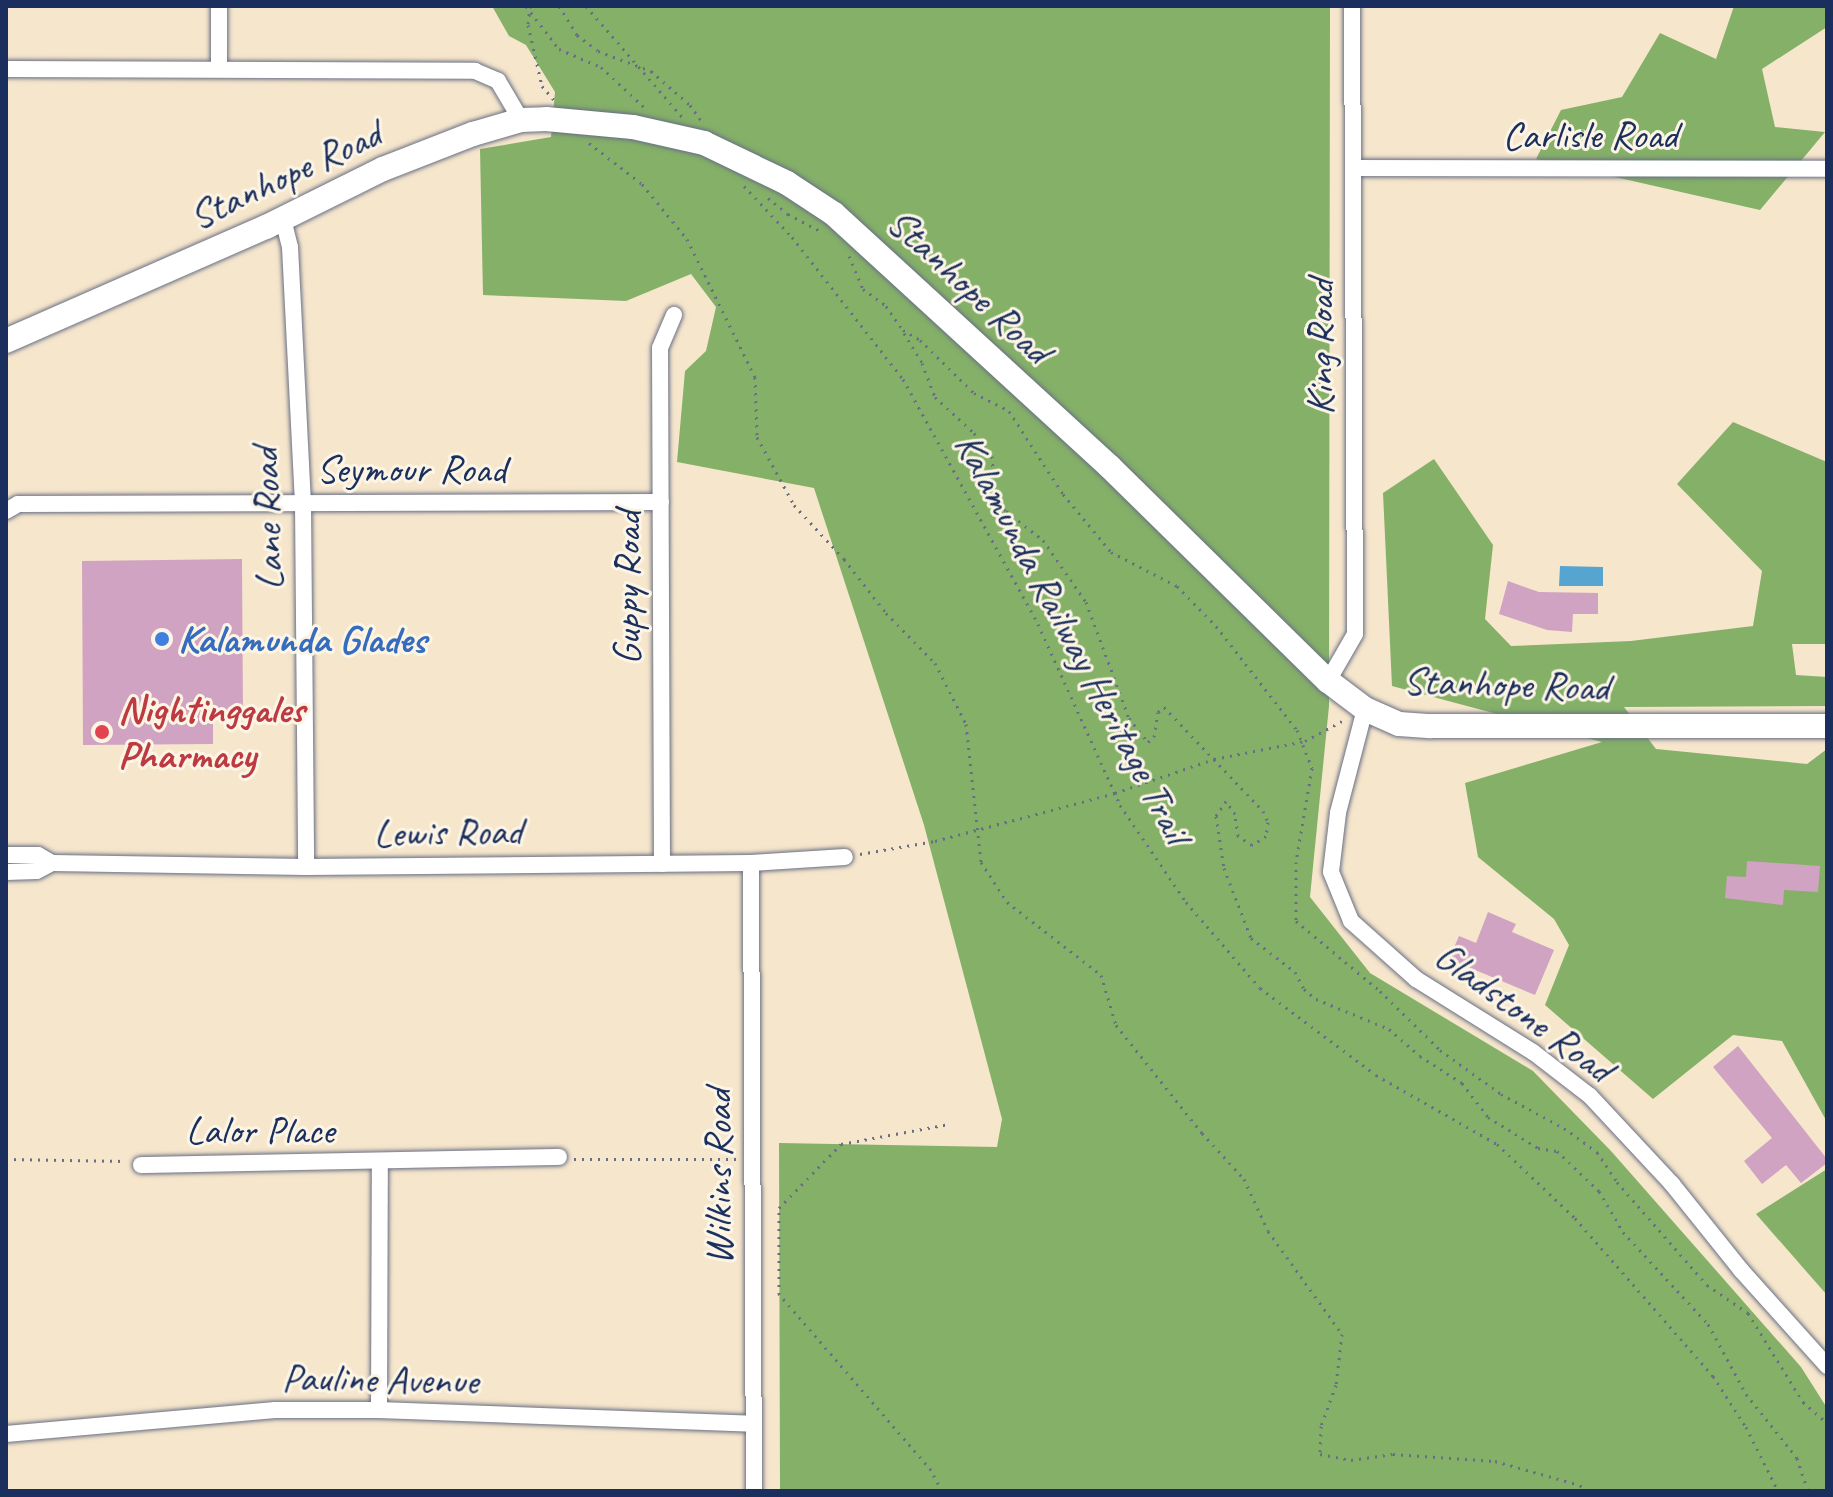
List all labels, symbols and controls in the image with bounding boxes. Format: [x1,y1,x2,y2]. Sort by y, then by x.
street label: Stanhope Road [182,110,388,240]
street label: Carlisle Road [1502,111,1678,159]
street label: Stanhope Road [877,198,1061,374]
street label: King Road [1296,279,1344,415]
street label: Kalamunda Railway Heritage Trail [945,425,1201,851]
street label: Seymour Road [316,445,506,493]
street label: Lane Road [241,447,293,591]
street label: Guppy Road [603,511,651,665]
place label: Kalamunda Glades [178,615,428,663]
marker: Kalamunda Glades [153,630,171,648]
street label: Stanhope Road [1402,656,1610,712]
place label: Nightinggales Pharmacy [118,685,304,779]
marker: Nightinggales Pharmacy [93,723,111,741]
street label: Lewis Road [373,807,523,857]
street label: Gladstone Road [1426,931,1622,1093]
street label: Wilkins Road [694,1090,742,1264]
street label: Lalor Place [185,1106,335,1154]
street label: Pauline Avenue [282,1353,478,1405]

